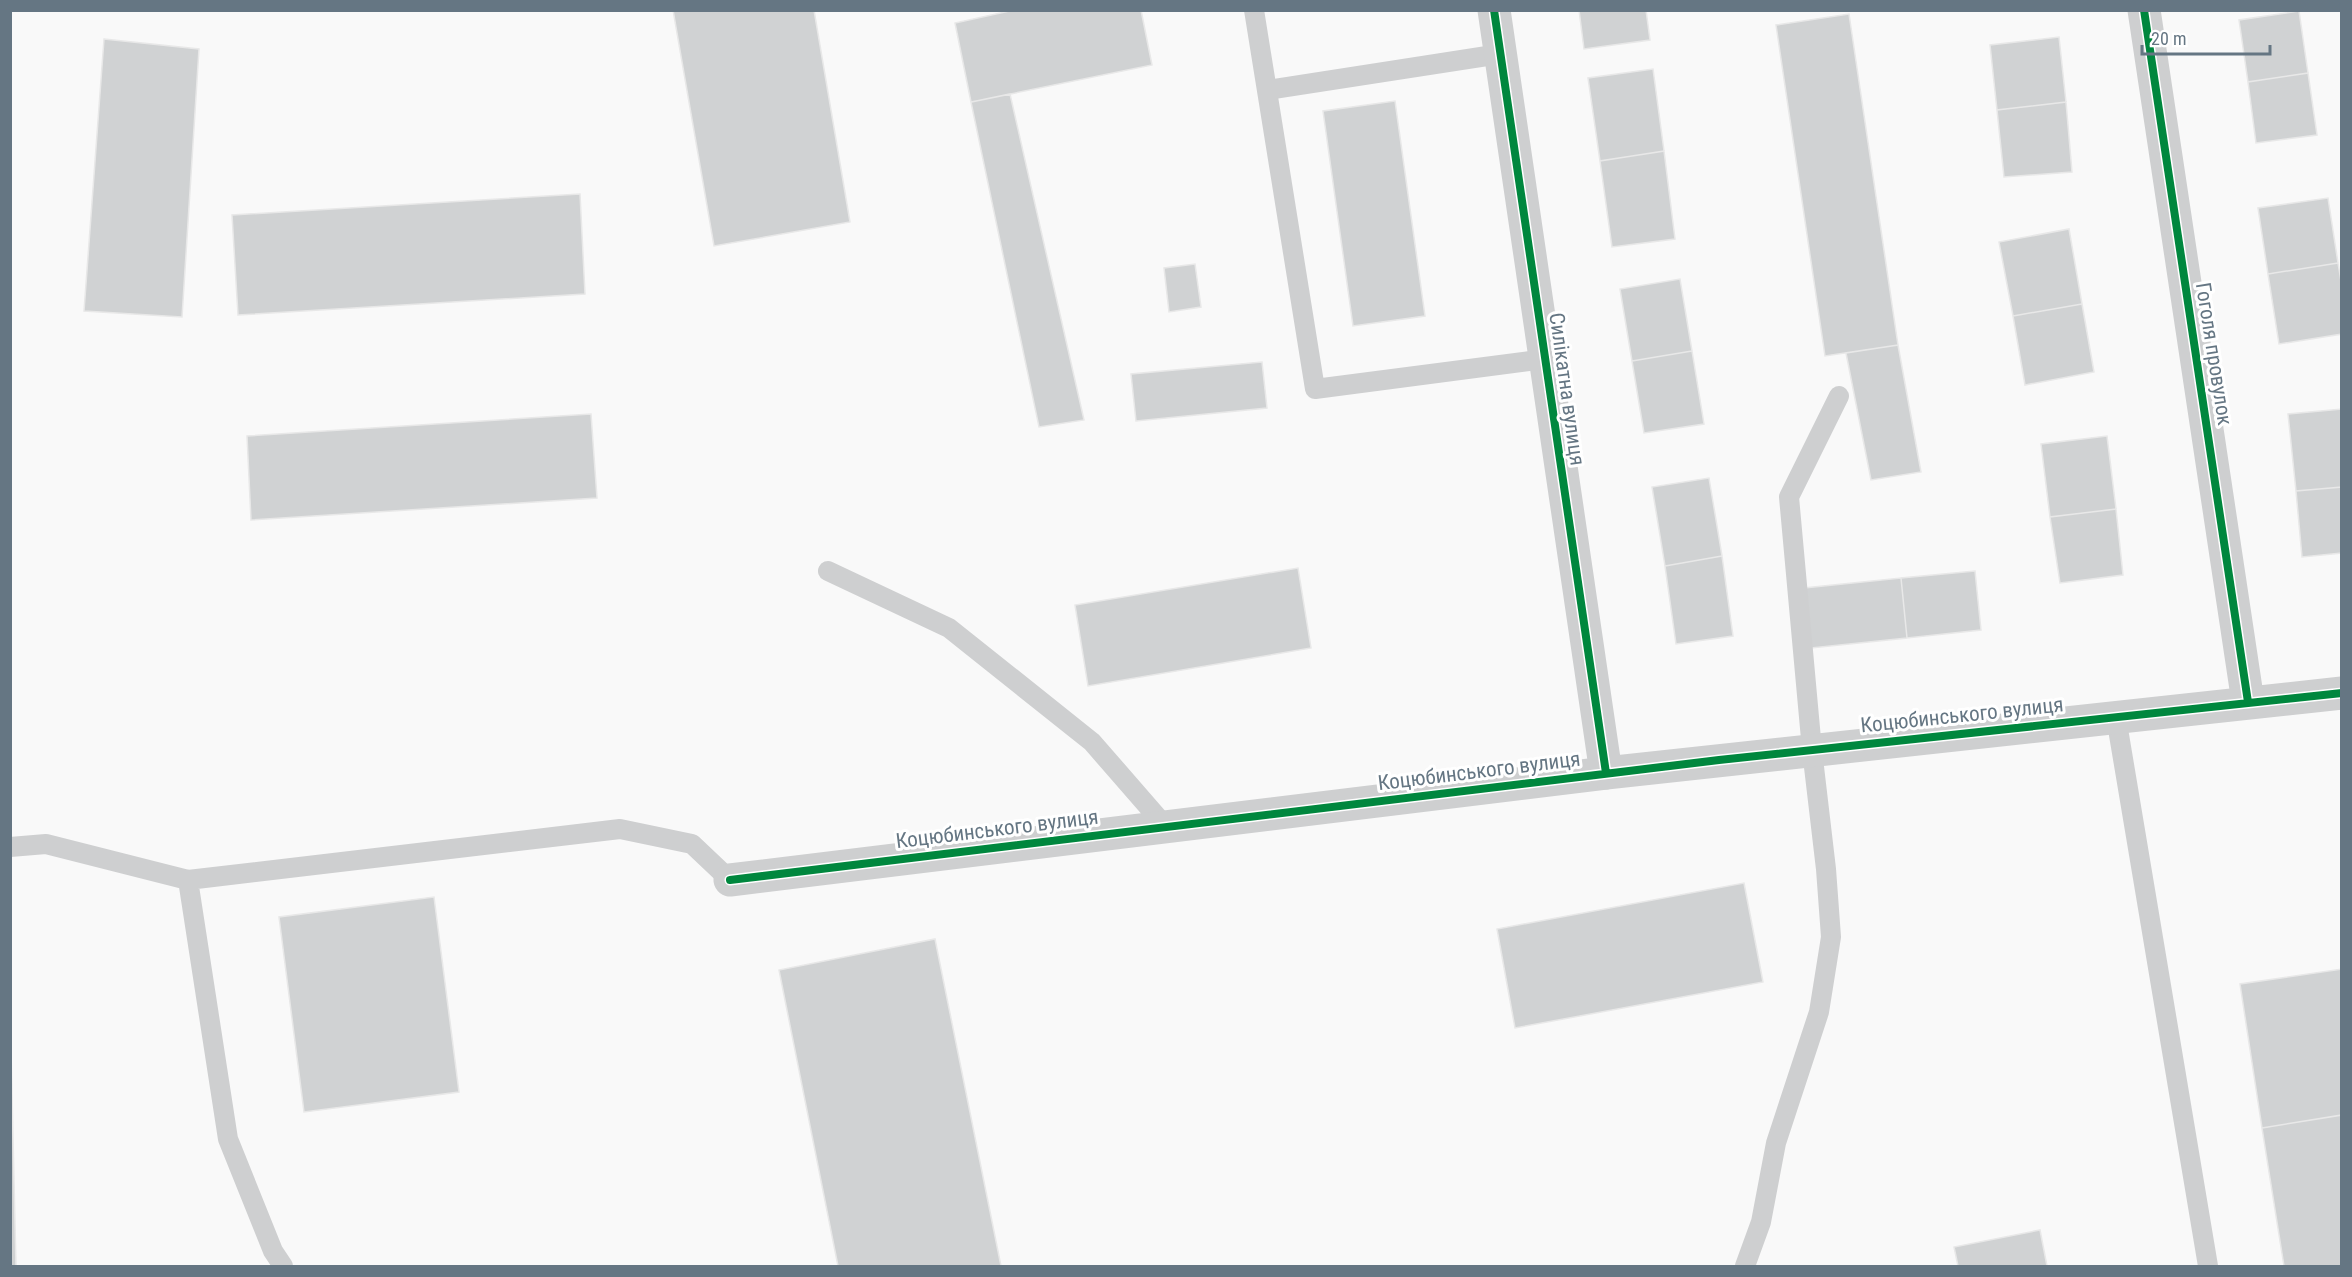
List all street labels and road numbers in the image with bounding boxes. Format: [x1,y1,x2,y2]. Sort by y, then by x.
street label: Гоголя провулок [2191,281,2237,427]
street label: Силікатна вулиця [1544,311,1590,467]
street label: Коцюбинського вулиця [1859,692,2065,738]
street label: Коцюбинського вулиця [1376,747,1582,795]
street label: Коцюбинського вулиця [894,805,1100,853]

